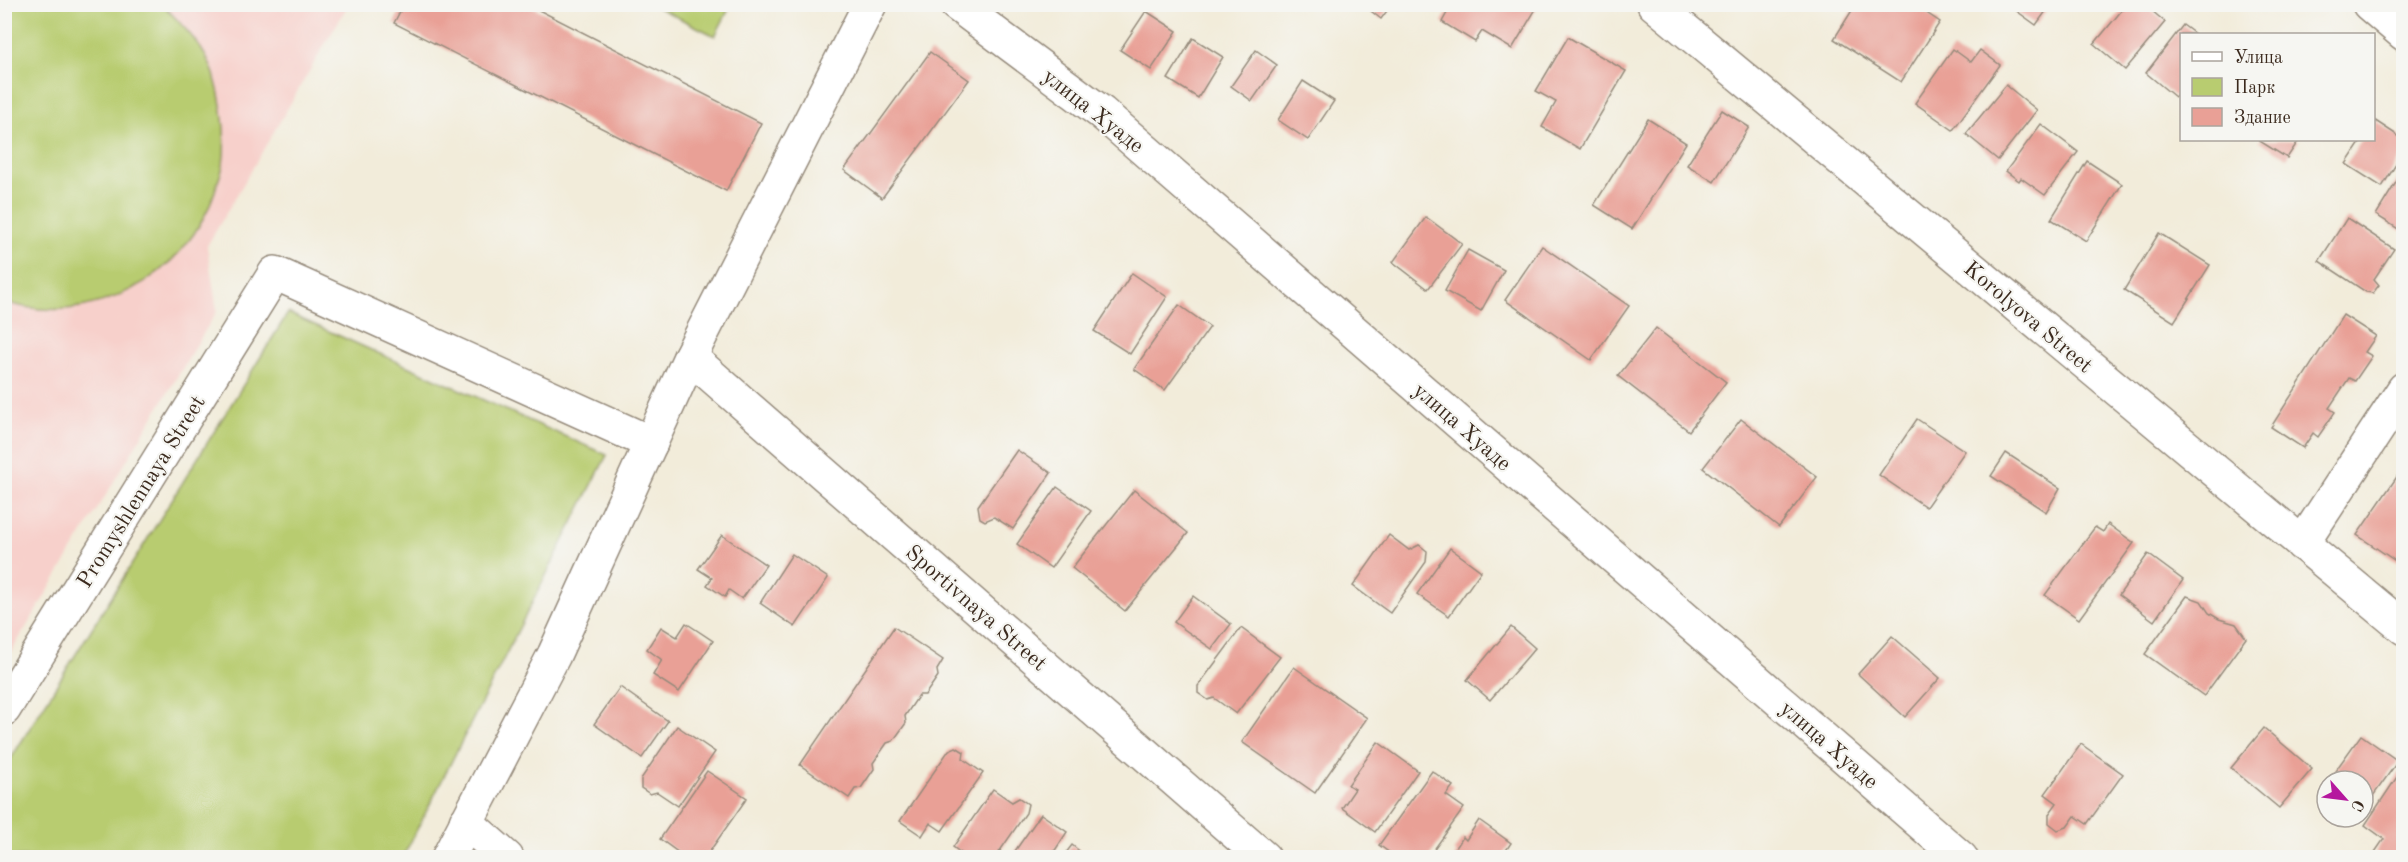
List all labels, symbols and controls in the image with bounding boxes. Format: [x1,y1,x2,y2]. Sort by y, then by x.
legend [2180,33,2375,141]
text: Улица [2234,49,2283,67]
street label: улица Хуаде [1038,65,1147,158]
text: Парк [2234,79,2275,97]
text: Здание [2234,109,2291,127]
street label: Korolyova Street [1959,258,2096,377]
street label: улица Хуаде [1409,379,1515,476]
street label: Promyshlennaya Street [74,392,210,592]
street label: Sportivnaya Street [901,542,1050,676]
street label: улица Хуаде [1776,697,1882,794]
north arrow [2315,769,2375,829]
text: С [2347,797,2366,814]

